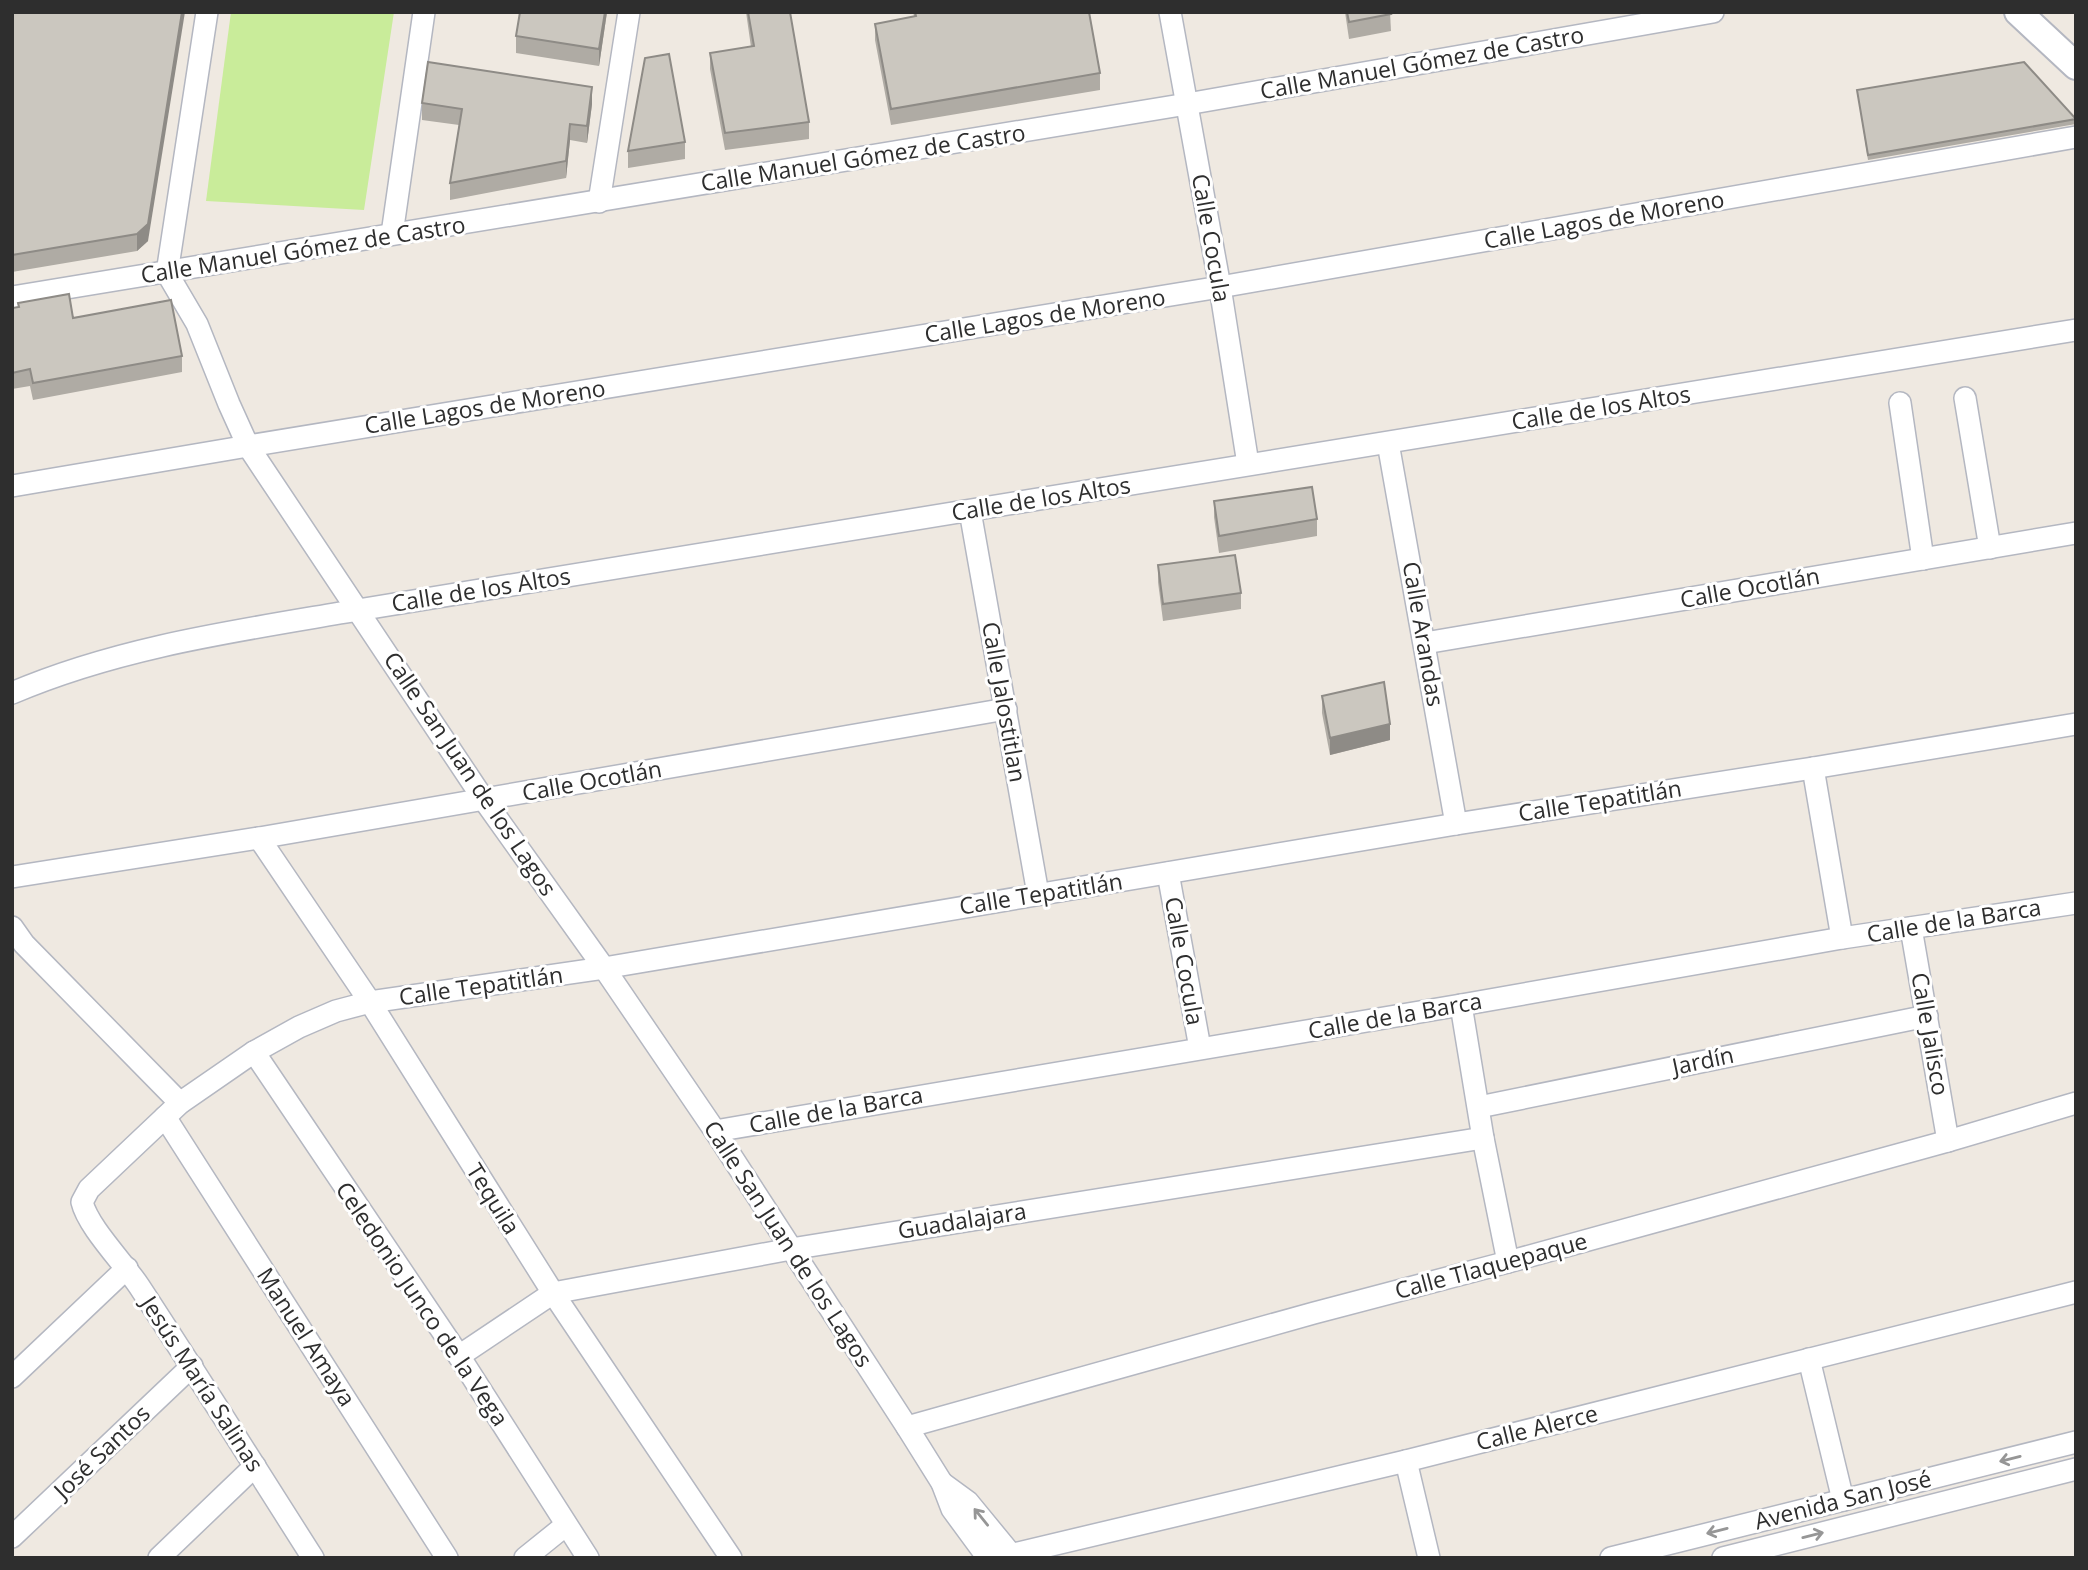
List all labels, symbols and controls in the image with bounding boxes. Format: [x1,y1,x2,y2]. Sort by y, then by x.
street label: Calle Manuel Gómez de Castro [1257,18,1586,106]
street label: Calle Manuel Gómez de Castro [698,116,1027,198]
street label: Calle Cocula [1185,171,1239,305]
street label: Calle Lagos de Moreno [1481,182,1727,256]
street label: Calle Manuel Gómez de Castro [138,208,467,290]
street label: Calle Lagos de Moreno [922,280,1168,350]
street label: Calle Lagos de Moreno [362,371,608,441]
street label: Calle de los Altos [1509,377,1693,437]
street label: Calle de los Altos [949,468,1133,528]
street label: Calle de los Altos [389,559,573,619]
street label: Calle Arandas [1396,559,1452,709]
street label: Calle Ocotlán [1677,559,1822,615]
street label: Calle Jalostitlan [975,619,1035,784]
street label: Calle San Juan de los Lagos [377,645,565,902]
street label: Calle Ocotlán [519,752,664,808]
street label: Calle Tepatitlán [1516,771,1684,829]
street label: Calle Tepatitlán [957,864,1125,922]
street label: Calle de la Barca [1864,890,2043,950]
street label: Calle Cocula [1158,894,1212,1028]
street label: Calle Tepatitlán [397,958,565,1012]
street label: Calle Jalisco [1904,970,1958,1098]
street label: Calle de la Barca [1305,984,1484,1046]
street label: Jardín [1667,1038,1737,1083]
street label: Calle de la Barca [746,1078,925,1140]
street label: Calle San Juan de los Lagos [697,1114,881,1373]
street label: Tequila [460,1157,528,1240]
street label: Celedonio Junco de la Vega [329,1175,517,1432]
street label: Guadalajara [895,1194,1028,1246]
street label: Calle Tlaquepaque [1391,1224,1591,1306]
street label: Manuel Amaya [250,1261,364,1412]
street label: Jesús María Salinas [133,1288,272,1477]
street label: Calle Alerce [1473,1396,1601,1458]
street label: José Santos [45,1397,156,1507]
one-way arrow [1999,1453,2021,1466]
street label: Avenida San José [1751,1462,1934,1536]
one-way arrow [973,1509,989,1527]
one-way arrow [1707,1525,1729,1538]
one-way arrow [1801,1528,1824,1541]

